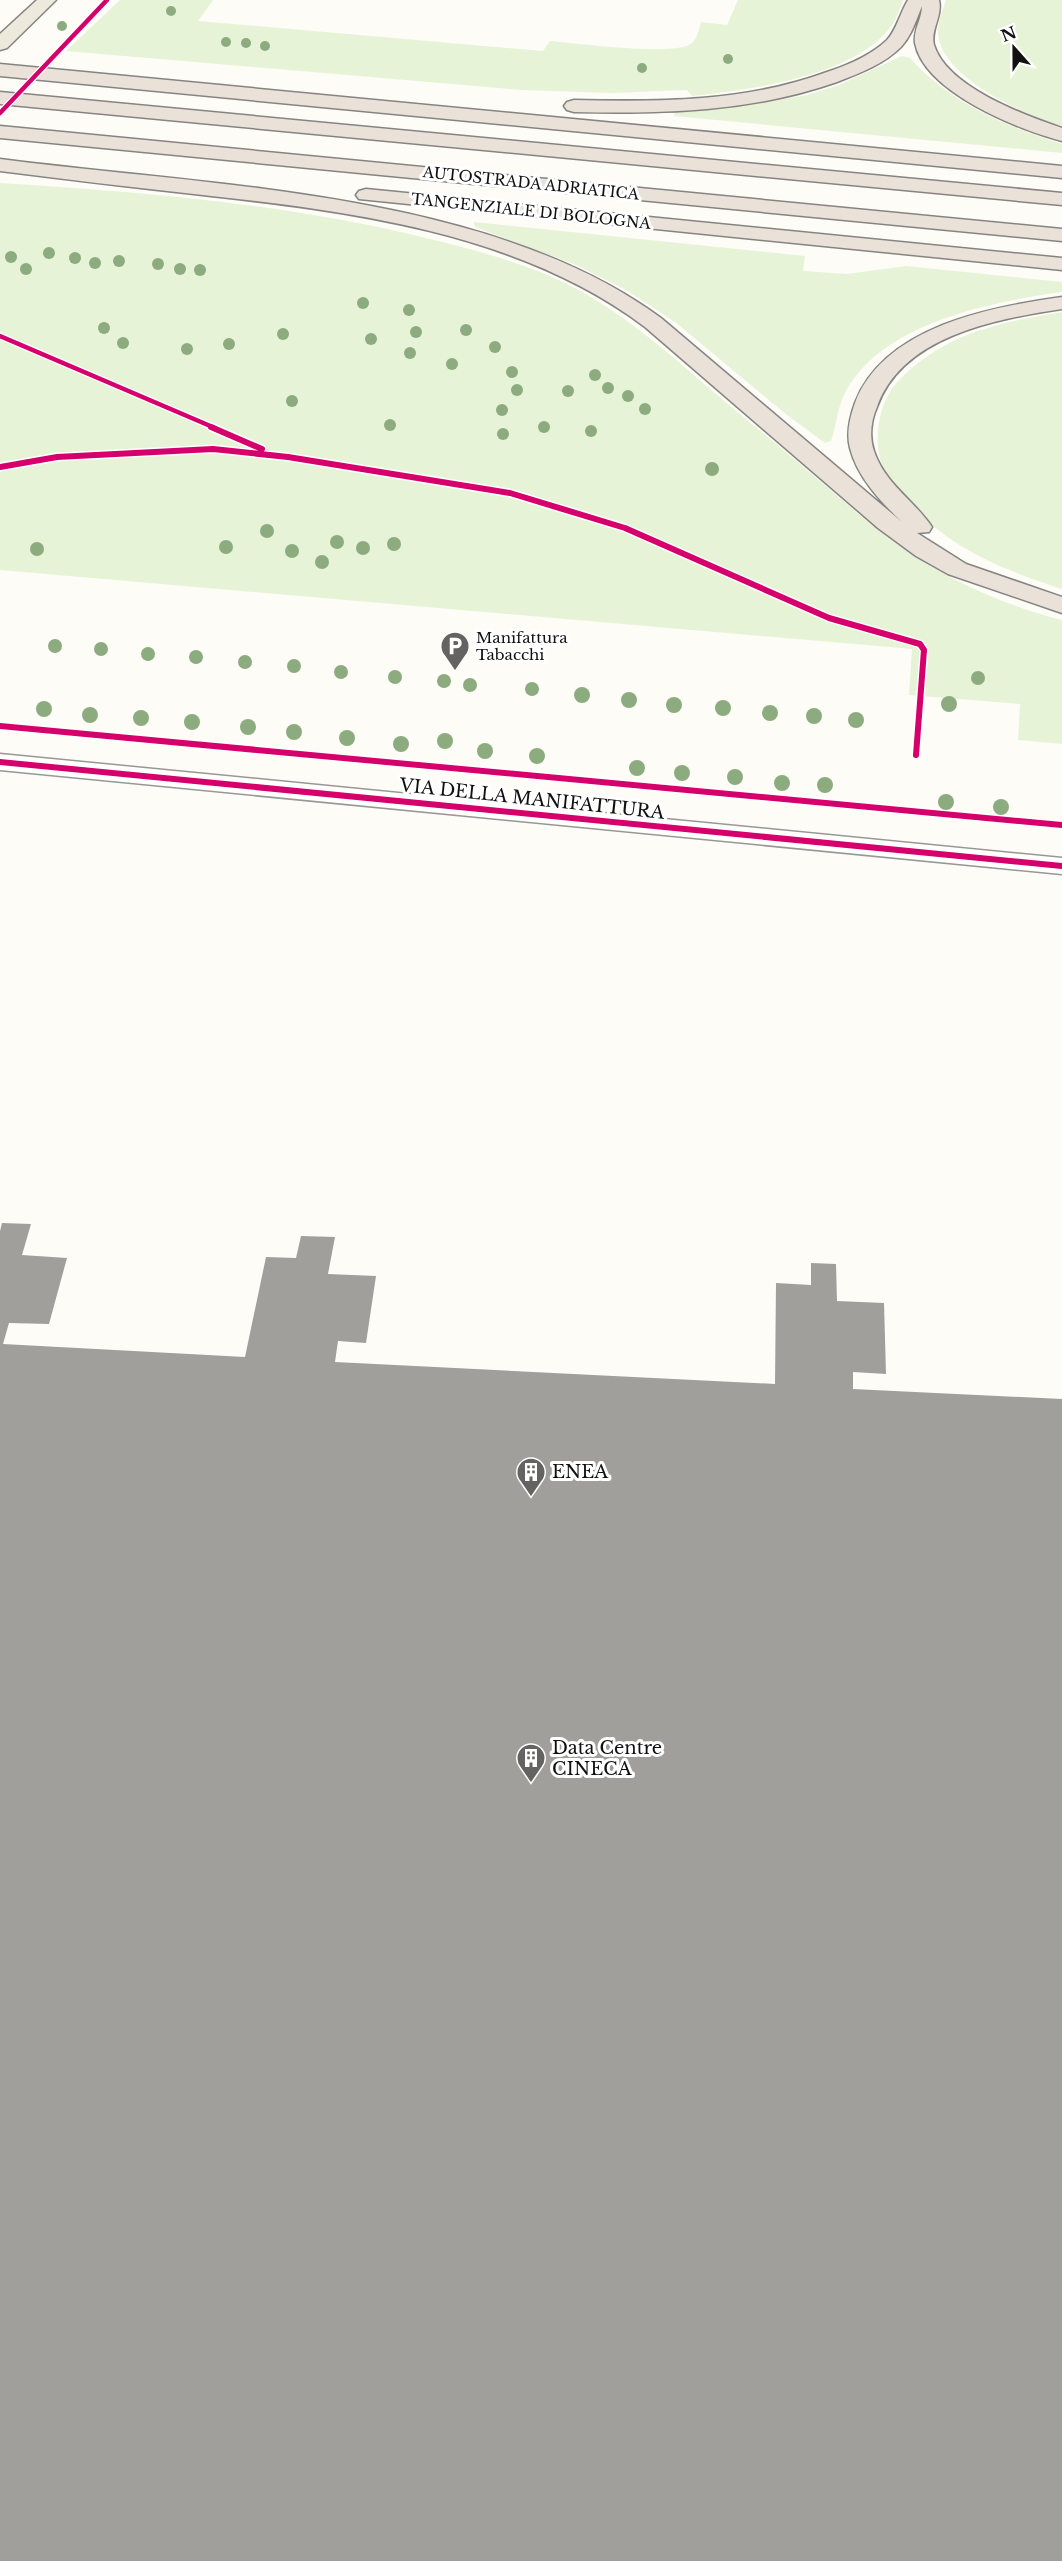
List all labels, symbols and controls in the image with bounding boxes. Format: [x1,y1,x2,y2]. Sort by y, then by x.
north arrow [984,18,1044,78]
text: N [998,22,1019,46]
street label: AUTOSTRADA ADRIATICA [421,162,641,204]
street label: TANGENZIALE DI BOLOGNA [410,189,652,233]
place label: Manifattura Tabacchi [476,628,568,664]
parking icon: Manifattura Tabacchi [439,630,471,672]
street label: VIA DELLA MANIFATTURA [397,774,667,824]
building icon: ENEA [515,1456,547,1498]
place label: ENEA [552,1461,609,1483]
place label: Data Centre CINECA [552,1737,662,1780]
building icon: Data Centre CINECA [515,1742,547,1784]

